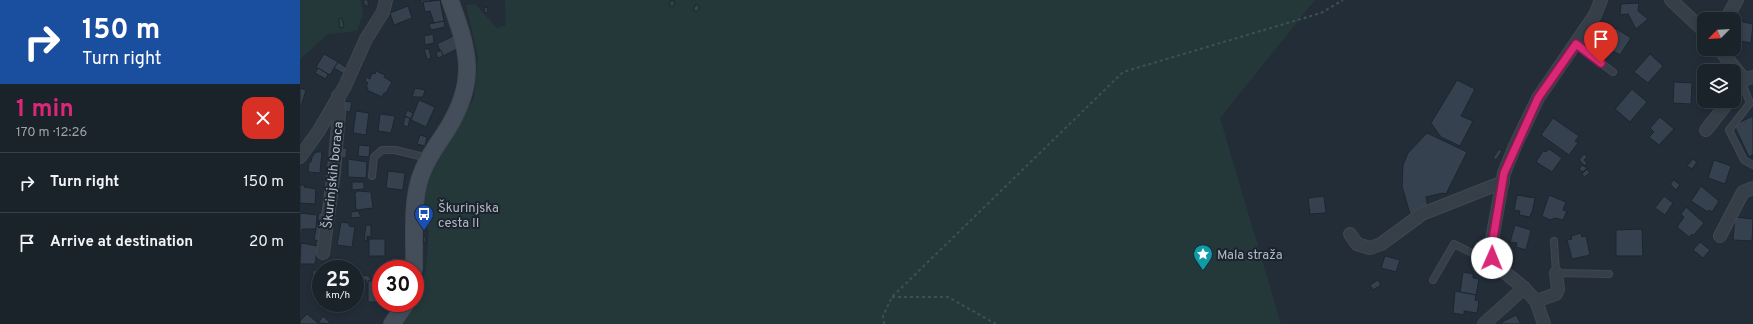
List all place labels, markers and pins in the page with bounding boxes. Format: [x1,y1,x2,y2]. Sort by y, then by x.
pin [1584,22,1618,63]
place label: Škurinjska cesta II [438,199,499,232]
bus stop icon: Škurinjska cesta II [413,203,435,231]
place icon: Mala straža [1192,243,1214,271]
place label: Mala straža [1217,248,1283,264]

